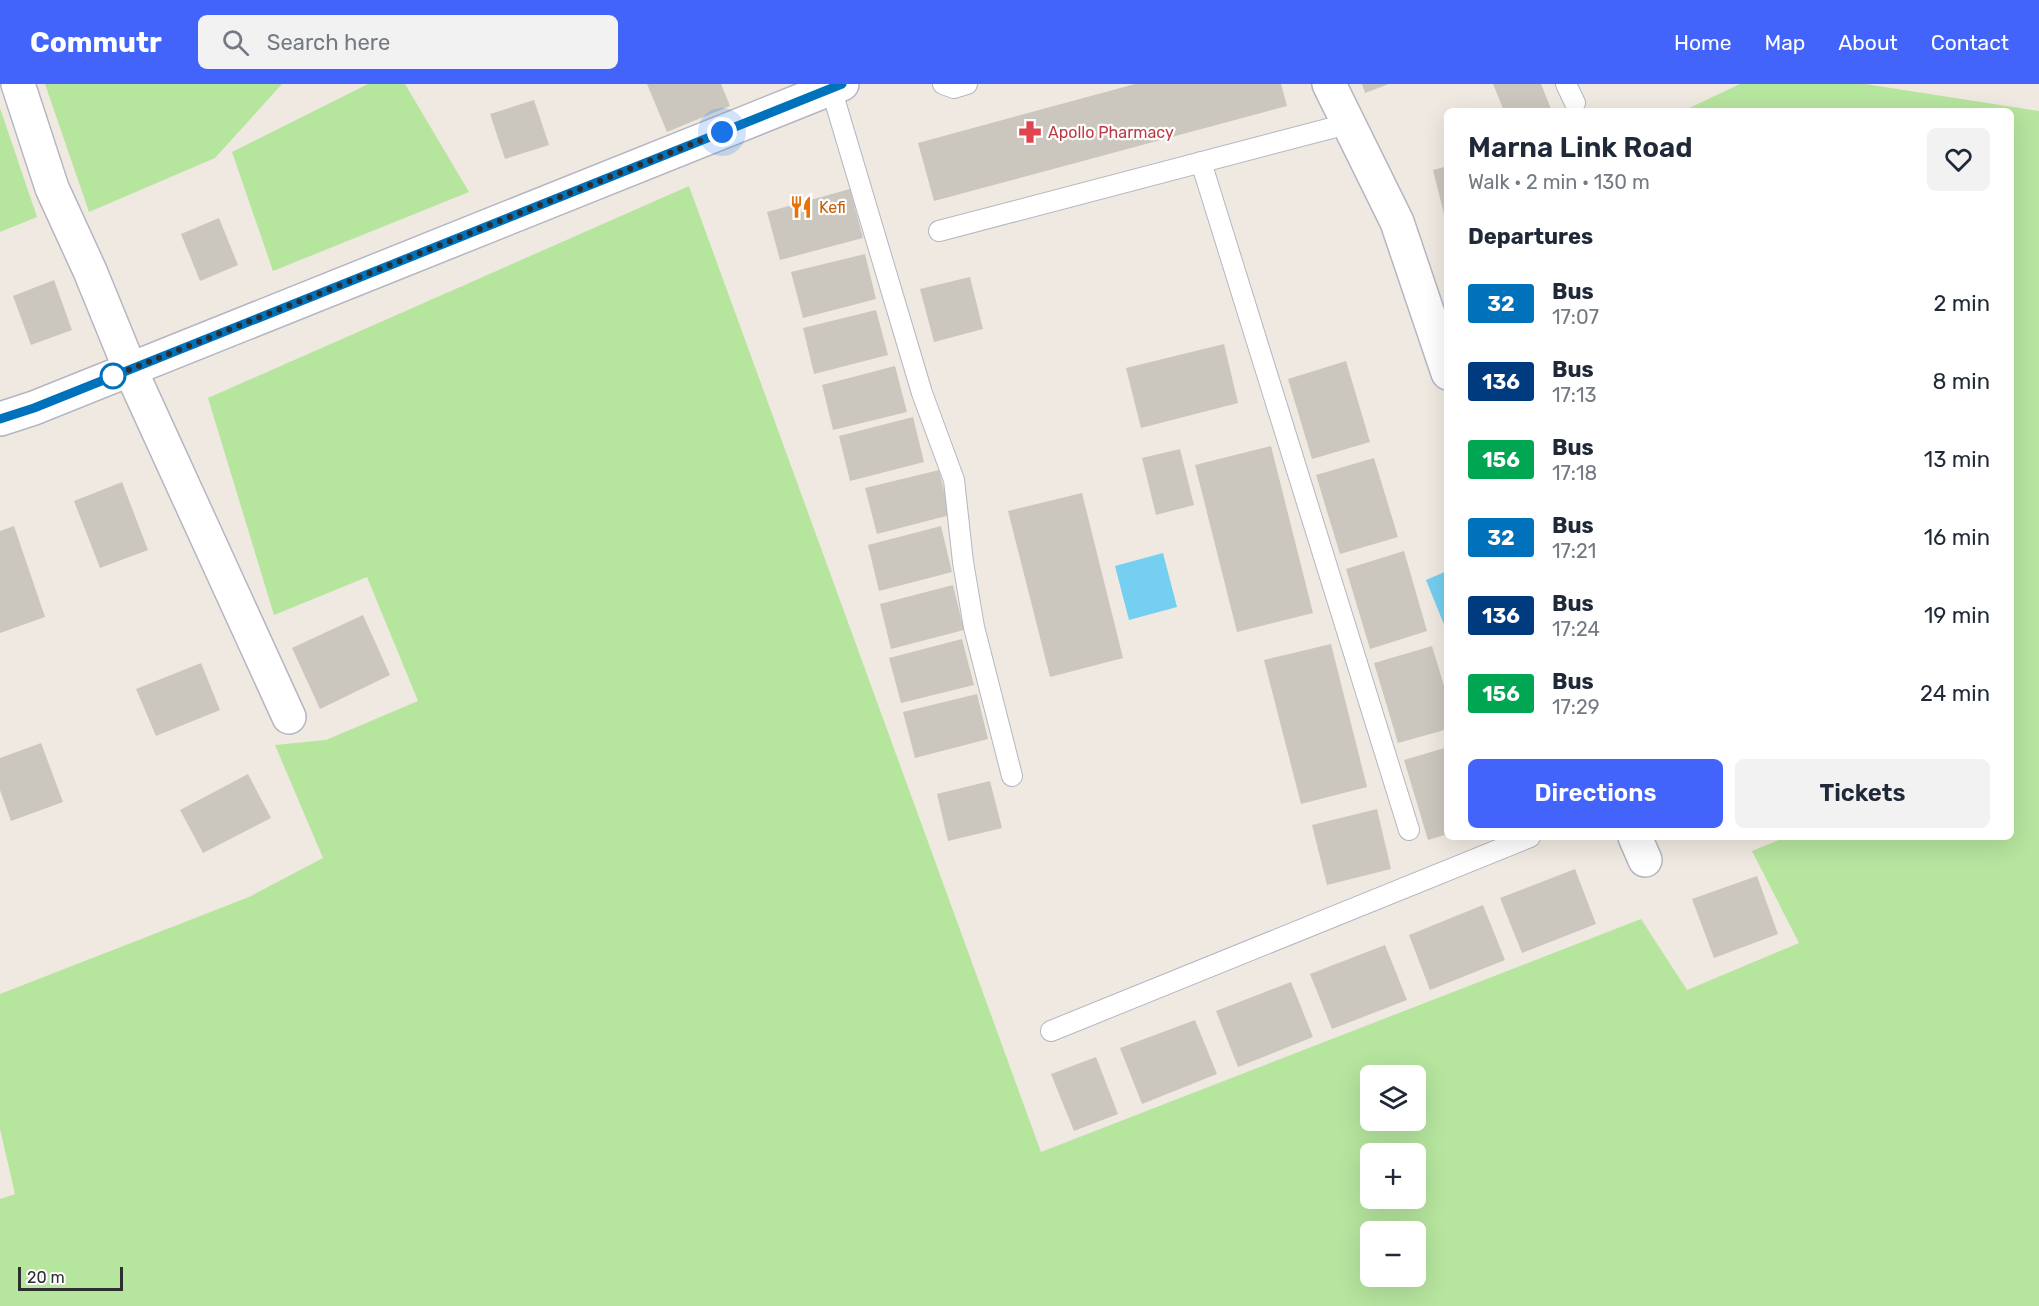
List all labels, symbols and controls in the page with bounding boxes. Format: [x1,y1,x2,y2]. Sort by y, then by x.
search box [198,15,618,69]
text: Commutr [30,26,162,59]
icon: search [219,26,252,59]
text: Search here [267,29,390,56]
text: Home [1674,30,1731,55]
text: Map [1764,30,1805,55]
text: About [1838,30,1898,55]
text: Contact [1931,30,2009,55]
your location [707,117,737,147]
pharmacy icon: Apollo Pharmacy [1017,119,1043,145]
place label: Apollo Pharmacy [1048,123,1174,142]
button: heart [1927,128,1990,191]
text: Marna Link Road [1468,131,1693,164]
text: Walk · 2 min · 130 m [1468,170,1650,194]
restaurant icon: Kefi [788,194,814,220]
place label: Kefi [819,198,846,217]
text: Departures [1468,223,1593,250]
text: Bus [1552,278,1594,305]
text: 2 min [1933,290,1990,317]
text: 32 [1487,291,1515,316]
text: 17:07 [1552,305,1599,329]
text: Bus [1552,356,1594,383]
unlabelled marker [100,363,126,389]
text: 8 min [1932,368,1990,395]
text: 136 [1482,369,1520,394]
text: 17:13 [1552,383,1597,407]
text: Bus [1552,434,1594,461]
text: 13 min [1924,446,1990,473]
text: 156 [1482,447,1520,472]
text: 17:18 [1552,461,1597,485]
text: Bus [1552,512,1594,539]
text: 16 min [1924,524,1990,551]
text: 32 [1487,525,1515,550]
text: 17:21 [1552,539,1596,563]
text: Bus [1552,590,1594,617]
text: 19 min [1924,602,1990,629]
text: 136 [1482,603,1520,628]
text: 17:24 [1552,617,1600,641]
text: Bus [1552,668,1594,695]
text: 24 min [1920,680,1990,707]
text: 156 [1482,681,1520,706]
text: 17:29 [1552,695,1600,719]
button: Directions [1468,759,1723,828]
button: Tickets [1735,759,1990,828]
map controls [1360,1065,1426,1287]
button: layers [1360,1065,1426,1131]
button: + [1360,1143,1426,1209]
button: − [1360,1221,1426,1287]
scale bar [18,1264,123,1292]
text: 20 m [27,1268,65,1287]

